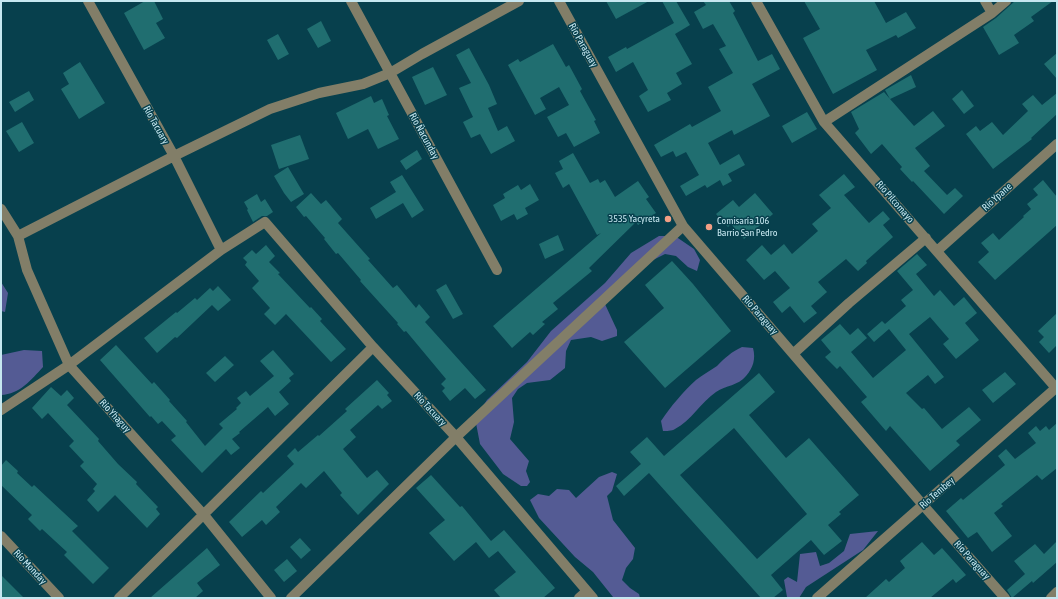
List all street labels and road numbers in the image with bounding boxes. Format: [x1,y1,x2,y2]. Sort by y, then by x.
street label: Río Paraguay [566,21,600,69]
street label: Río Tacuary [141,104,171,146]
street label: Río Ñacunday [406,111,442,161]
street label: Río Pilcomayo [873,178,917,226]
street label: Río Ypane [980,180,1014,214]
street label: Río Paraguay [740,293,780,337]
street label: Río Tacuary [411,390,449,428]
street label: Río Yhaguy [97,397,133,435]
street label: Río Tembey [917,475,957,511]
street label: Río Paraguay [951,538,993,582]
street label: Río Monday [11,547,49,587]

